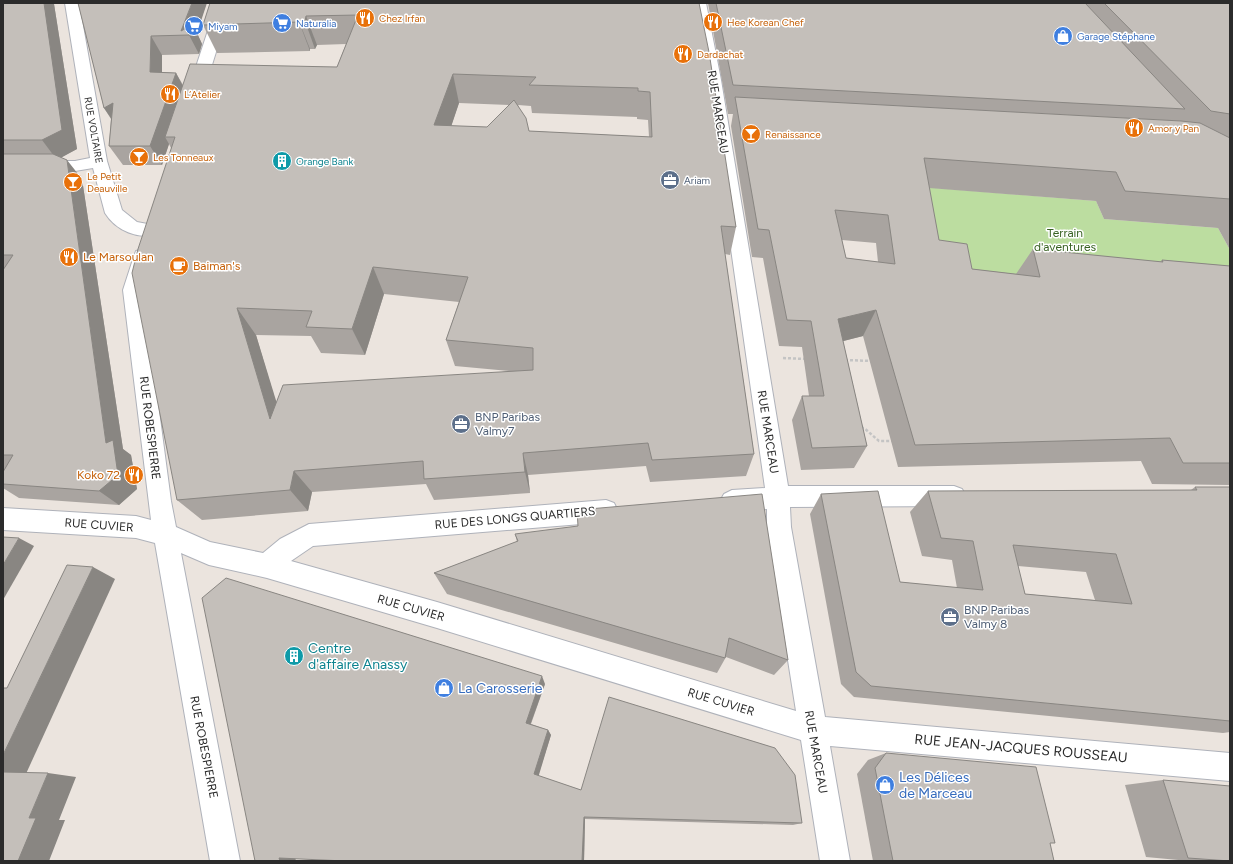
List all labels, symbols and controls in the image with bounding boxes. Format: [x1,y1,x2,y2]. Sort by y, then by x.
restaurant icon: Chez Irfan [354,7,376,29]
restaurant icon: Hee Korean Chef [702,11,724,33]
supermarket icon: Naturalia [271,12,293,34]
place label: Chez Irfan [379,12,425,25]
supermarket icon: Miyam [183,15,205,37]
place label: Hee Korean Chef [727,16,804,29]
place label: Naturalia [296,17,336,30]
place label: Miyam [208,20,238,33]
shop icon: Garage Stéphane [1052,25,1074,47]
place label: Garage Stéphane [1077,30,1156,43]
restaurant icon: Dardachat [672,43,694,65]
place label: Dardachat [697,48,743,61]
street label: RUE MARCEAU [704,69,732,155]
restaurant icon: L’Atelier [159,83,181,105]
place label: L’Atelier [184,88,221,101]
street label: RUE VOLTAIRE [81,96,106,164]
restaurant icon: Amor y Pan [1123,117,1145,139]
place label: Amor y Pan [1148,122,1199,135]
bar icon: Renaissance [740,123,762,145]
place label: Renaissance [765,128,821,141]
bar icon: Les Tonneaux [128,146,150,168]
building icon: Orange Bank [271,150,293,172]
place label: Les Tonneaux [153,151,214,164]
place label: Orange Bank [296,155,353,168]
office icon: Ariam [659,169,681,191]
place label: Le Petit Deauville [87,170,128,195]
bar icon: Le Petit Deauville [62,171,84,193]
place label: Ariam [684,174,710,187]
park label: Terrain d'aventures [1034,226,1097,254]
restaurant icon: Le Marsoulan [58,246,80,268]
place label: Le Marsoulan [83,250,154,264]
cafe icon: Baiman's [168,255,190,277]
place label: Baiman's [193,259,241,273]
street label: RUE ROBESPIERRE [137,375,163,481]
street label: RUE MARCEAU [754,389,782,475]
place label: BNP Paribas Valmy7 [475,410,540,438]
office icon: BNP Paribas Valmy7 [450,413,472,435]
restaurant icon: Koko 72 [123,464,145,486]
place label: Koko 72 [77,468,120,482]
street label: RUE DES LONGS QUARTIERS [434,504,596,532]
street label: RUE CUVIER [64,516,134,534]
street label: RUE CUVIER [376,592,446,624]
place label: BNP Paribas Valmy 8 [964,603,1029,631]
office icon: BNP Paribas Valmy 8 [939,606,961,628]
place label: Centre d'affaire Anassy [308,640,408,673]
building icon: Centre d'affaire Anassy [283,645,305,667]
shop icon: La Carosserie [433,677,455,699]
place label: La Carosserie [458,680,543,697]
street label: RUE CUVIER [686,685,756,719]
street label: RUE ROBESPIERRE [187,695,221,799]
street label: RUE MARCEAU [802,709,830,795]
street label: RUE JEAN-JACQUES ROUSSEAU [914,731,1128,766]
place label: Les Délices de Marceau [899,769,972,802]
shop icon: Les Délices de Marceau [874,774,896,796]

